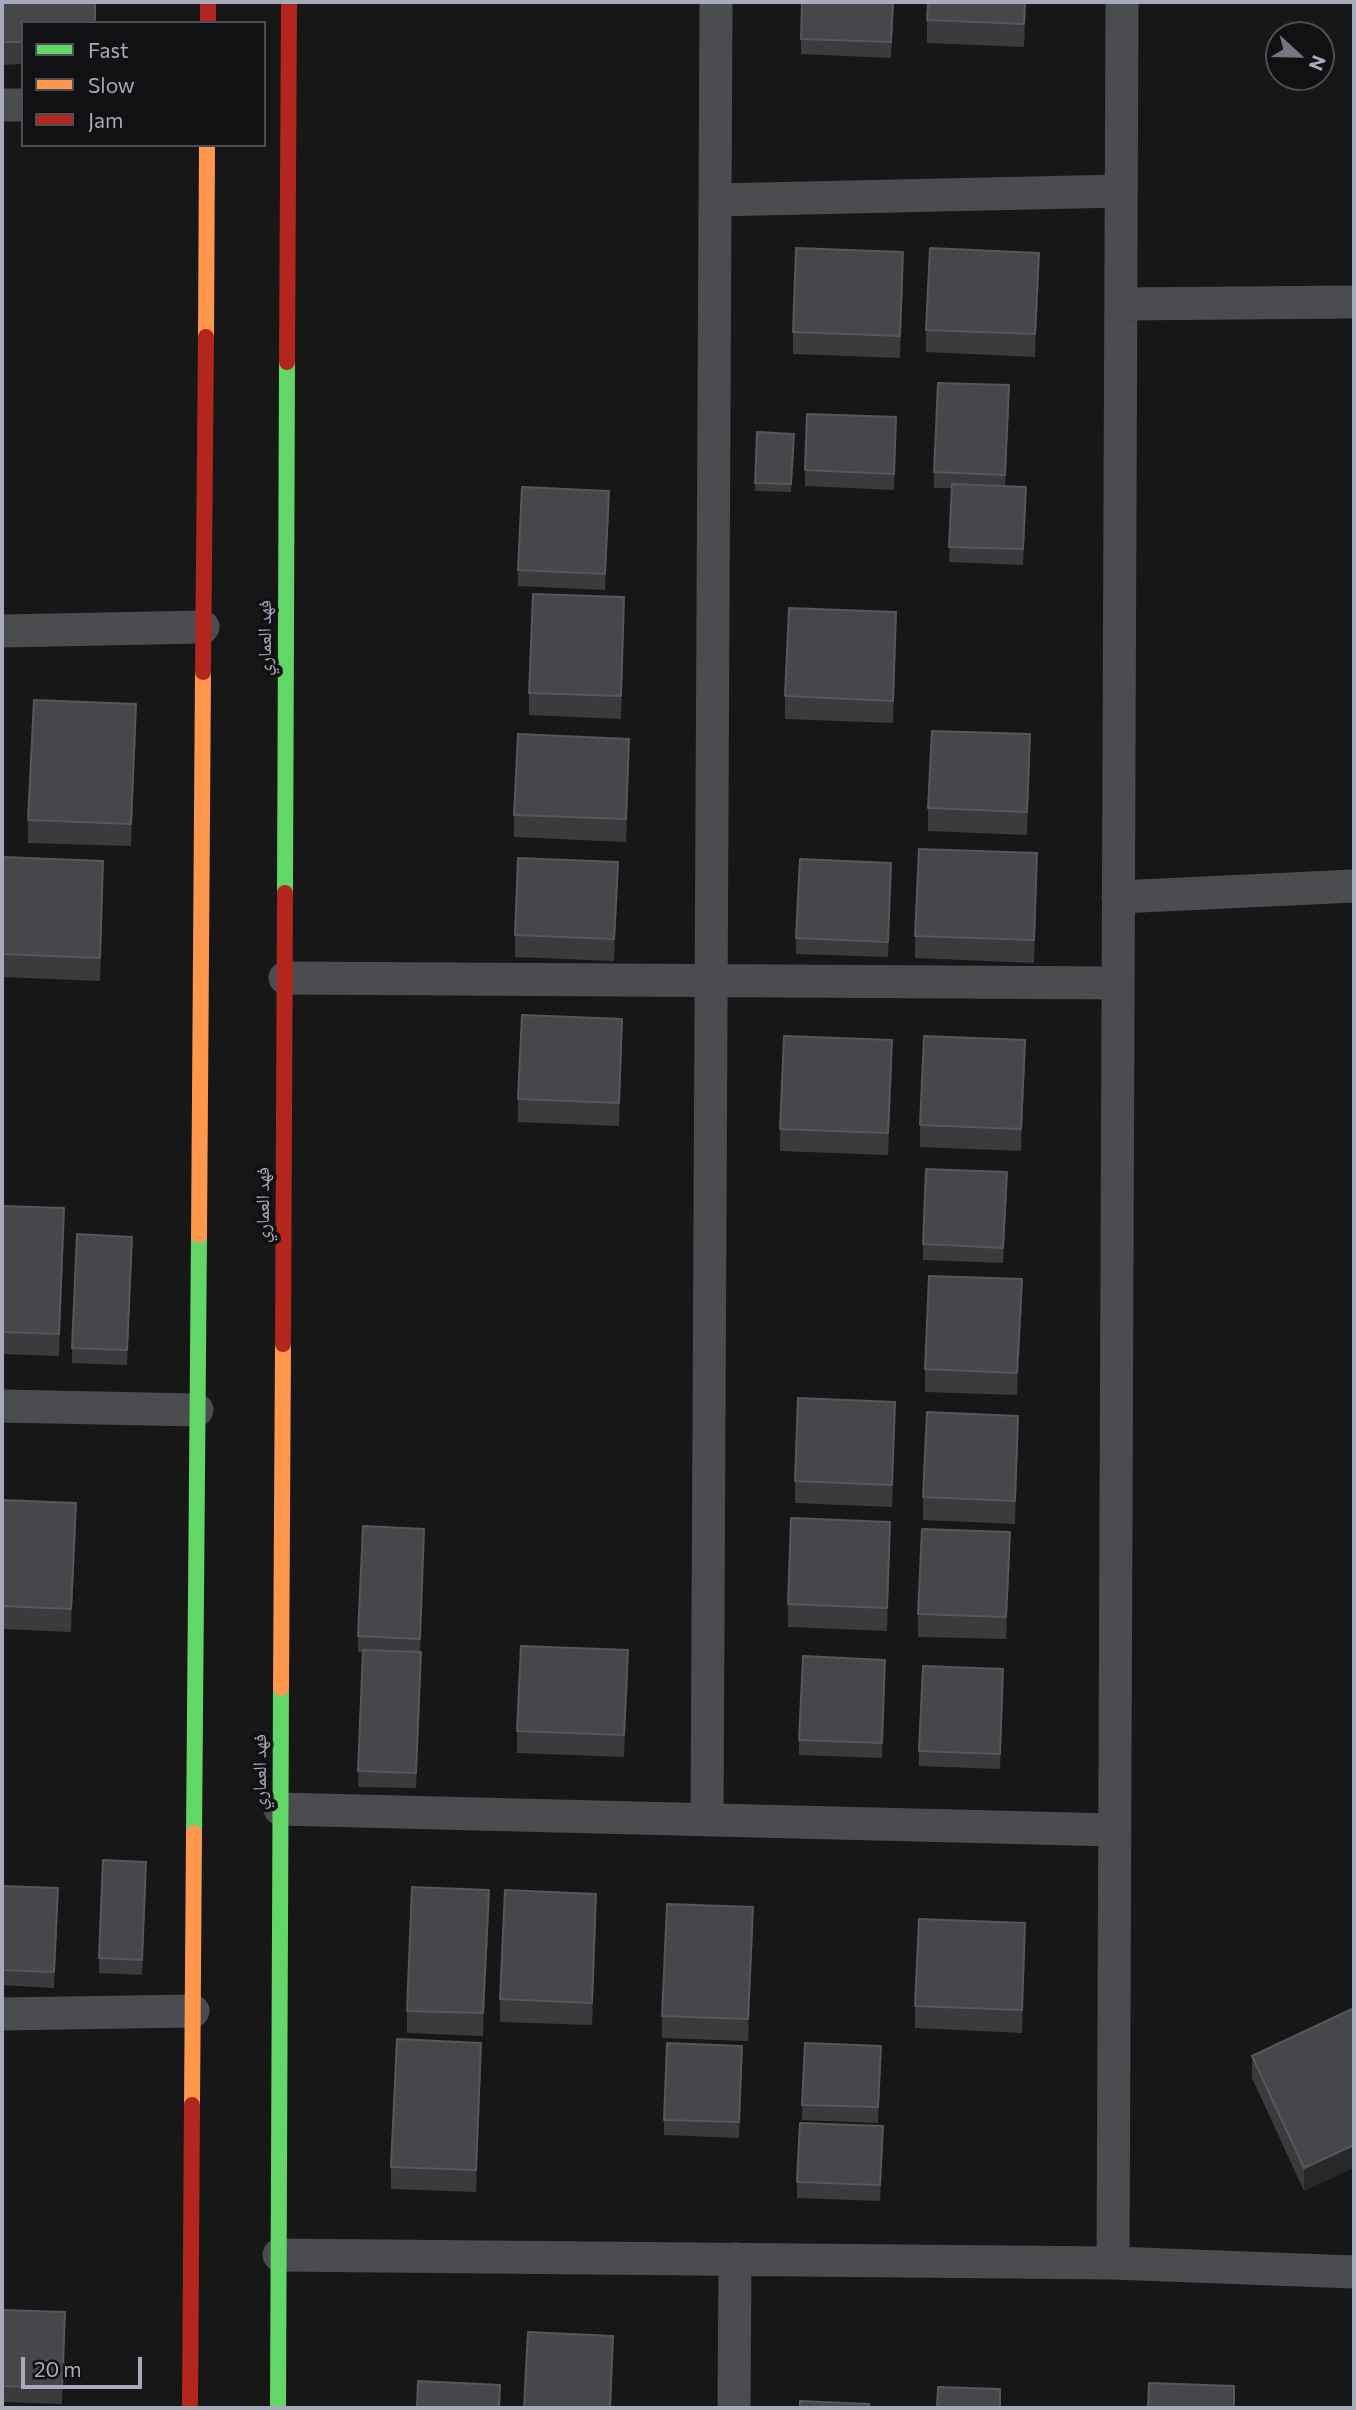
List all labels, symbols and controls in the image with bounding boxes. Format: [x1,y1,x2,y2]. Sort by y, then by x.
legend [21,21,266,147]
north arrow [1265,21,1335,91]
text: Fast [88,37,129,62]
text: N [1305,52,1331,74]
text: Slow [88,72,135,97]
text: Jam [88,107,123,132]
street label: فهد العماري [254,600,276,676]
street label: فهد العماري [252,1167,274,1243]
street label: فهد العماري [249,1734,271,1810]
scale bar [24,2344,145,2388]
text: 20 m [34,2356,82,2381]

